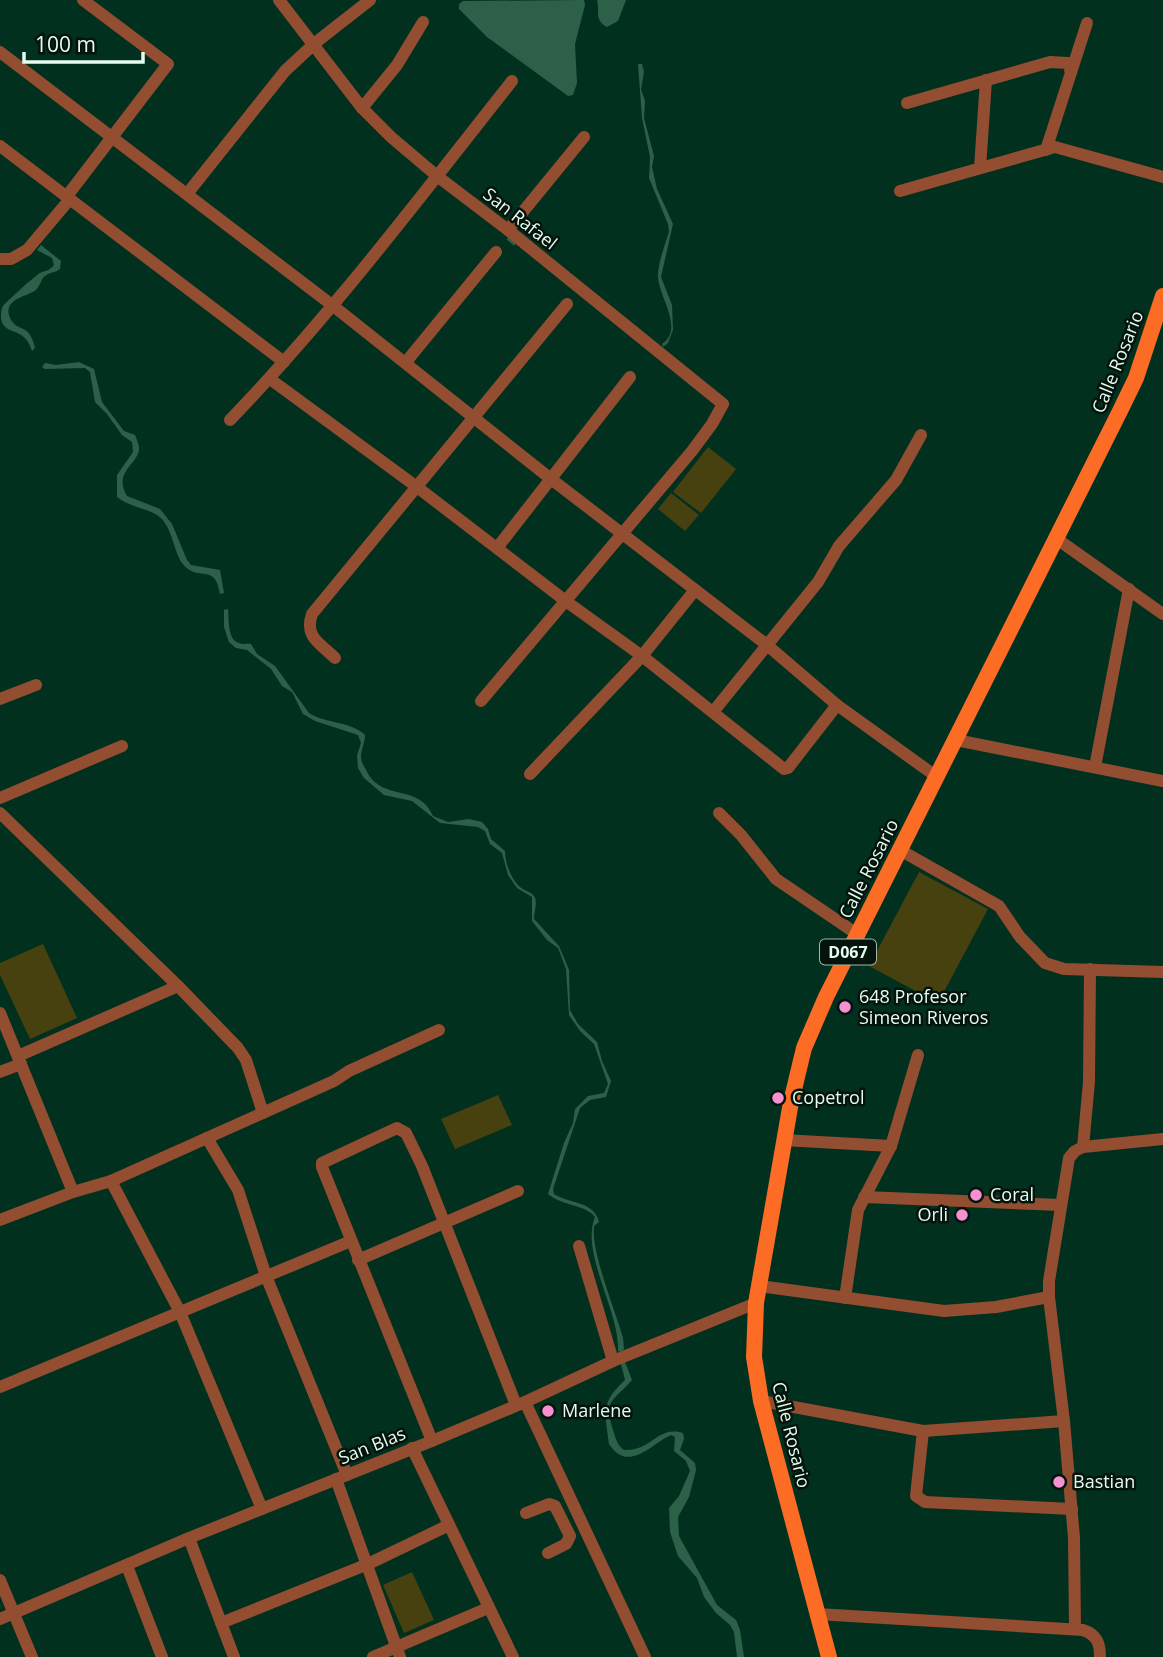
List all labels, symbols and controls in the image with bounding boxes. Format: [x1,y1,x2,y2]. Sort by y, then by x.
scale bar [24,21,144,65]
text: 100 m [35,30,96,58]
street label: San Rafael [479,182,562,255]
street label: Calle Rosario [1086,307,1149,416]
street label: Calle Rosario [833,815,903,922]
road number: D067 [820,940,876,964]
place label: 648 Profesor Simeon Riveros [859,984,988,1029]
marker: 648 Profesor Simeon Riveros [837,999,853,1015]
place label: Copetrol [792,1085,864,1109]
marker: Copetrol [770,1090,786,1106]
place label: Coral [990,1182,1034,1206]
marker: Coral [968,1187,984,1203]
place label: Orli [918,1202,948,1226]
marker: Orli [954,1207,970,1223]
street label: Calle Rosario [767,1379,817,1490]
place label: Marlene [562,1398,631,1422]
marker: Marlene [540,1403,556,1419]
street label: San Blas [335,1421,409,1469]
place label: Bastian [1073,1469,1135,1493]
marker: Bastian [1051,1474,1067,1490]

